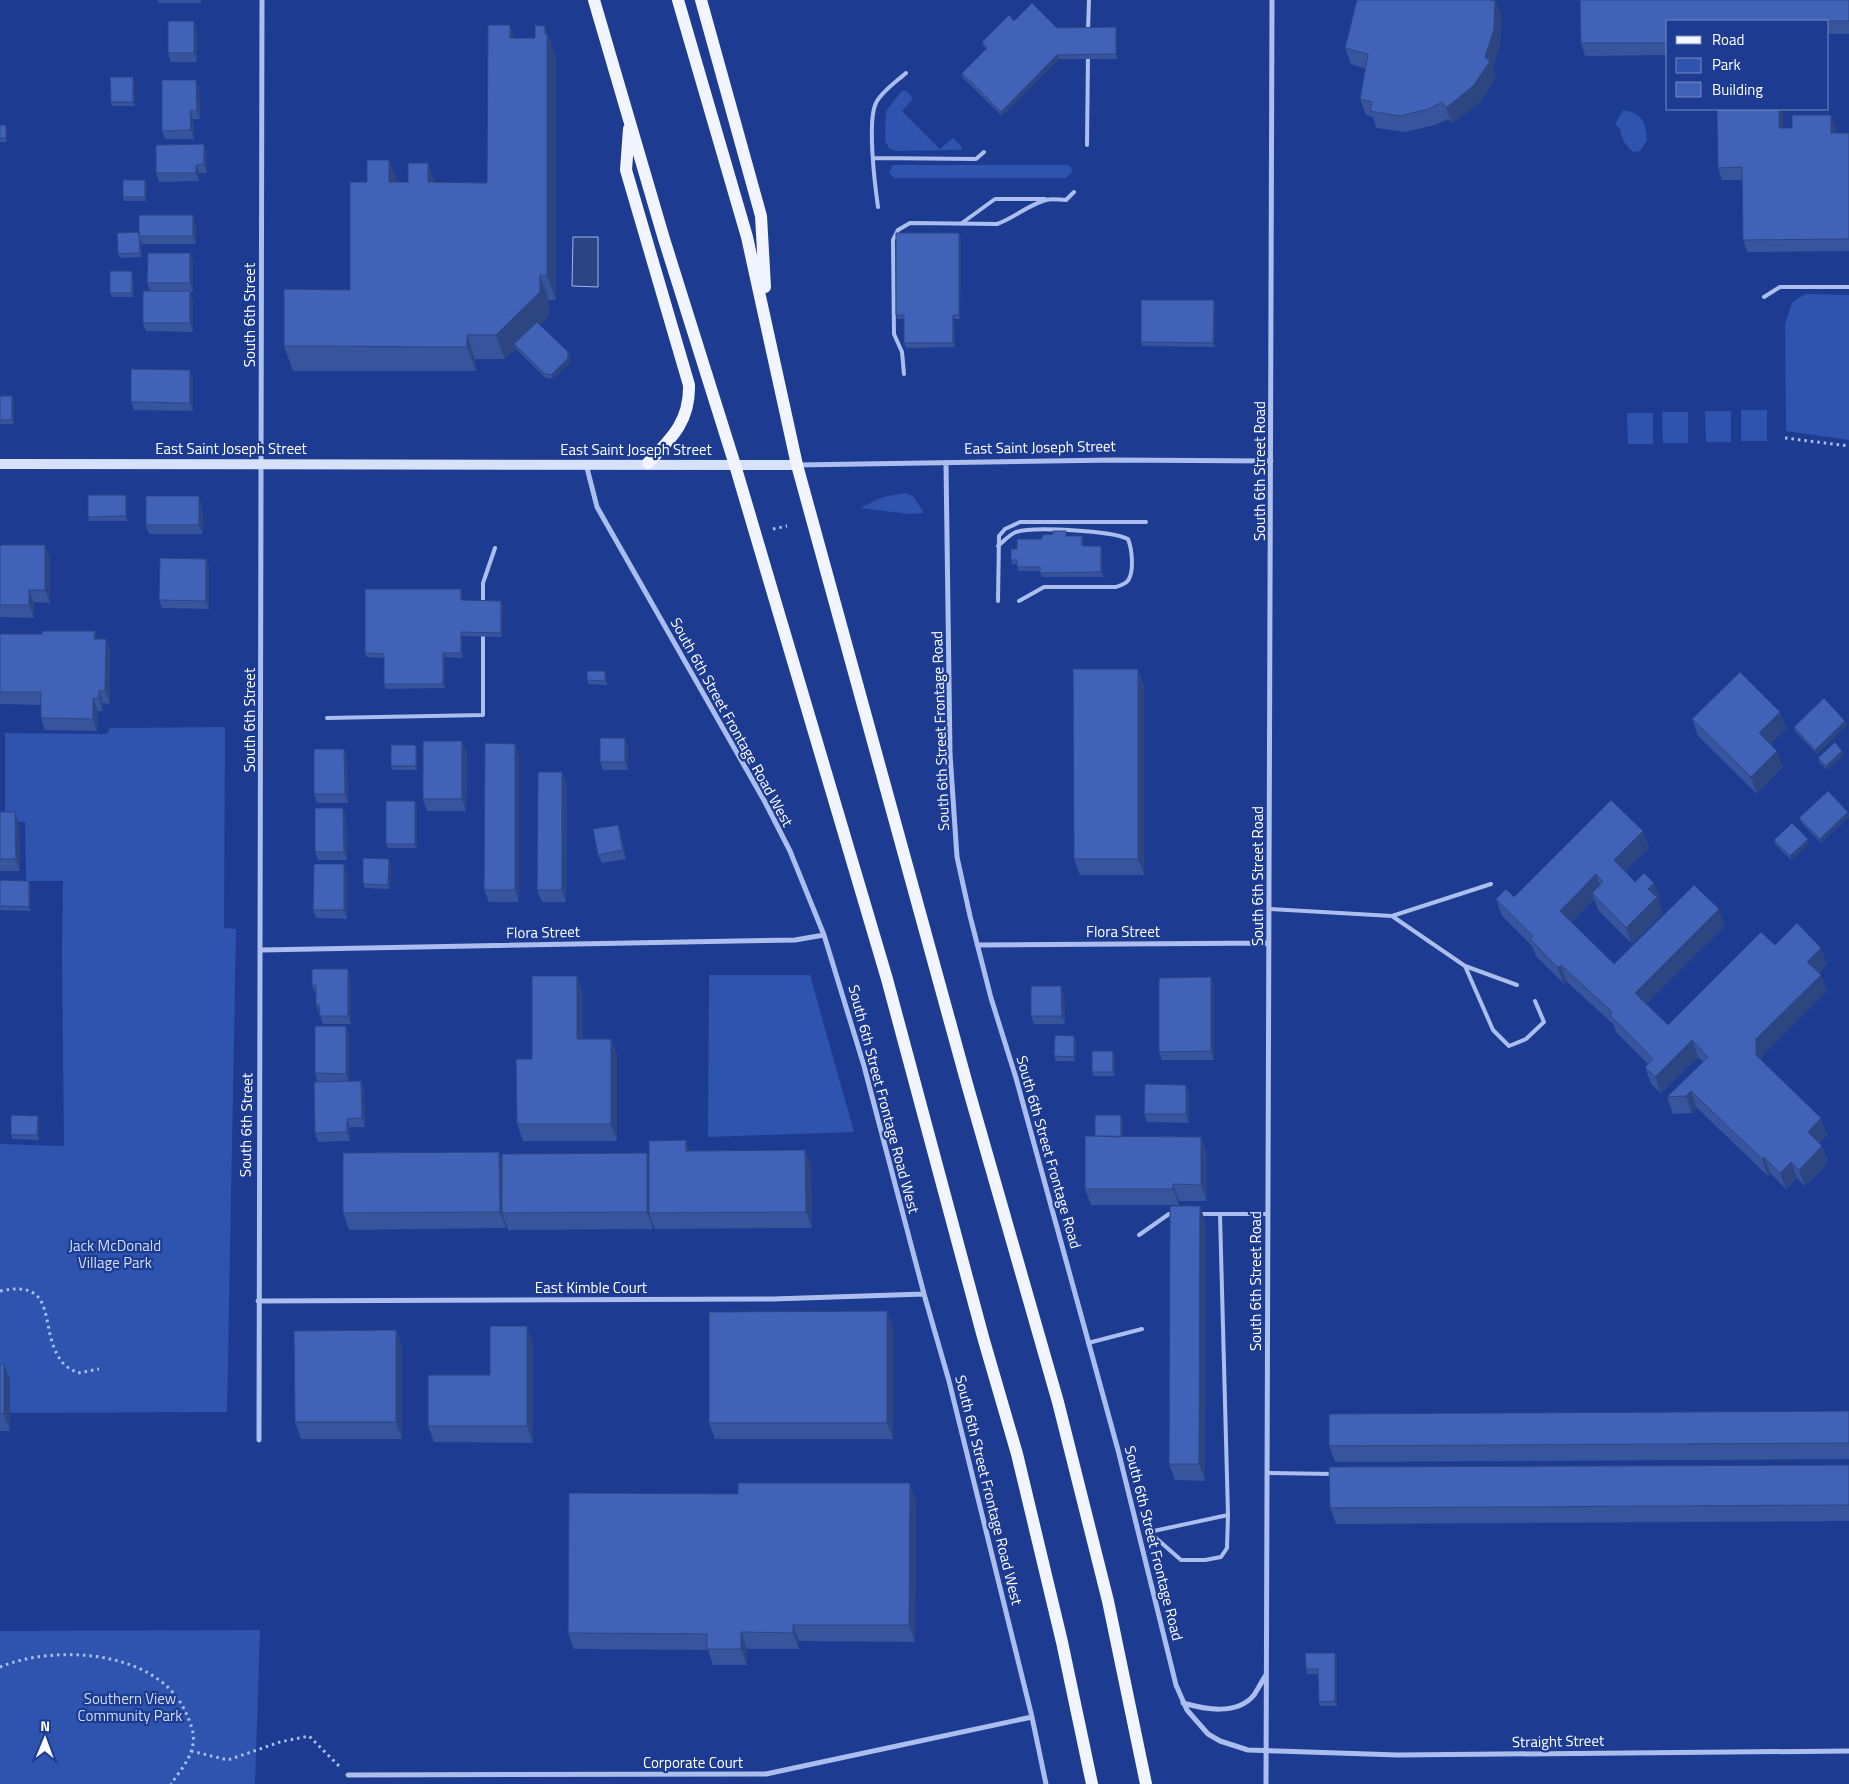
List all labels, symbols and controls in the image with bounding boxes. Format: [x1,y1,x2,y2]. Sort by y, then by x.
legend [1666,20,1829,110]
text: Road [1712,28,1744,51]
text: Park [1712,53,1741,76]
text: Building [1712,78,1763,101]
street label: South 6th Street [238,262,261,367]
street label: South 6th Street Road [1248,401,1271,541]
street label: East Saint Joseph Street [964,434,1117,460]
street label: East Saint Joseph Street [155,437,307,460]
street label: East Saint Joseph Street [560,438,712,461]
street label: South 6th Street Frontage Road West [665,613,800,831]
street label: South 6th Street Frontage Road [925,631,955,831]
street label: South 6th Street [238,667,261,772]
street label: South 6th Street Road [1246,806,1269,946]
street label: Flora Street [506,920,581,944]
street label: Flora Street [1086,920,1161,943]
street label: South 6th Street Frontage Road West [842,982,926,1217]
street label: South 6th Street Frontage Road [1010,1053,1088,1251]
street label: South 6th Street [234,1072,258,1177]
street label: South 6th Street Road [1244,1211,1267,1351]
park label: Jack McDonald Village Park [69,1234,161,1274]
street label: East Kimble Court [535,1276,648,1299]
street label: South 6th Street Frontage Road West [949,1373,1029,1608]
street label: South 6th Street Frontage Road [1119,1443,1189,1643]
park label: Southern View Community Park [78,1687,182,1727]
north arrow [20,1714,70,1764]
text: N [40,1715,50,1736]
street label: Straight Street [1512,1729,1605,1753]
street label: Corporate Court [643,1751,744,1774]

